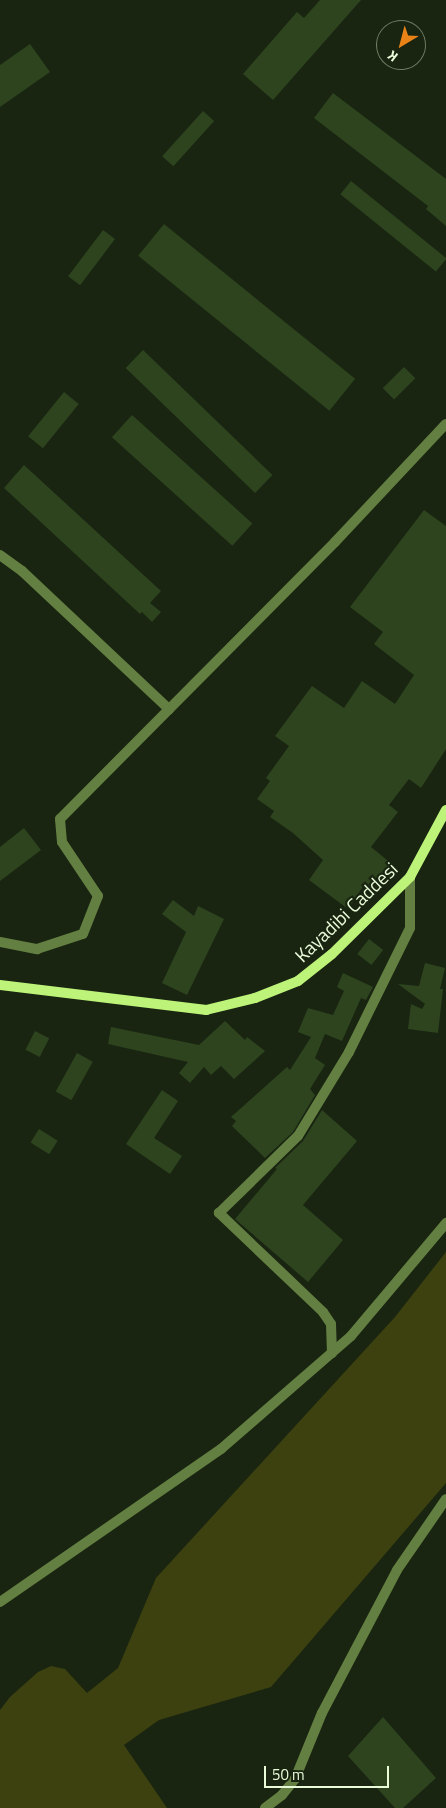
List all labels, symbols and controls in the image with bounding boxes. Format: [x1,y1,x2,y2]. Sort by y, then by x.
north arrow [376,20,426,70]
text: K [383,46,402,67]
street label: Kayadibi Caddesi [290,857,402,967]
scale bar [266,1756,391,1788]
text: 50 m [272,1763,305,1786]

